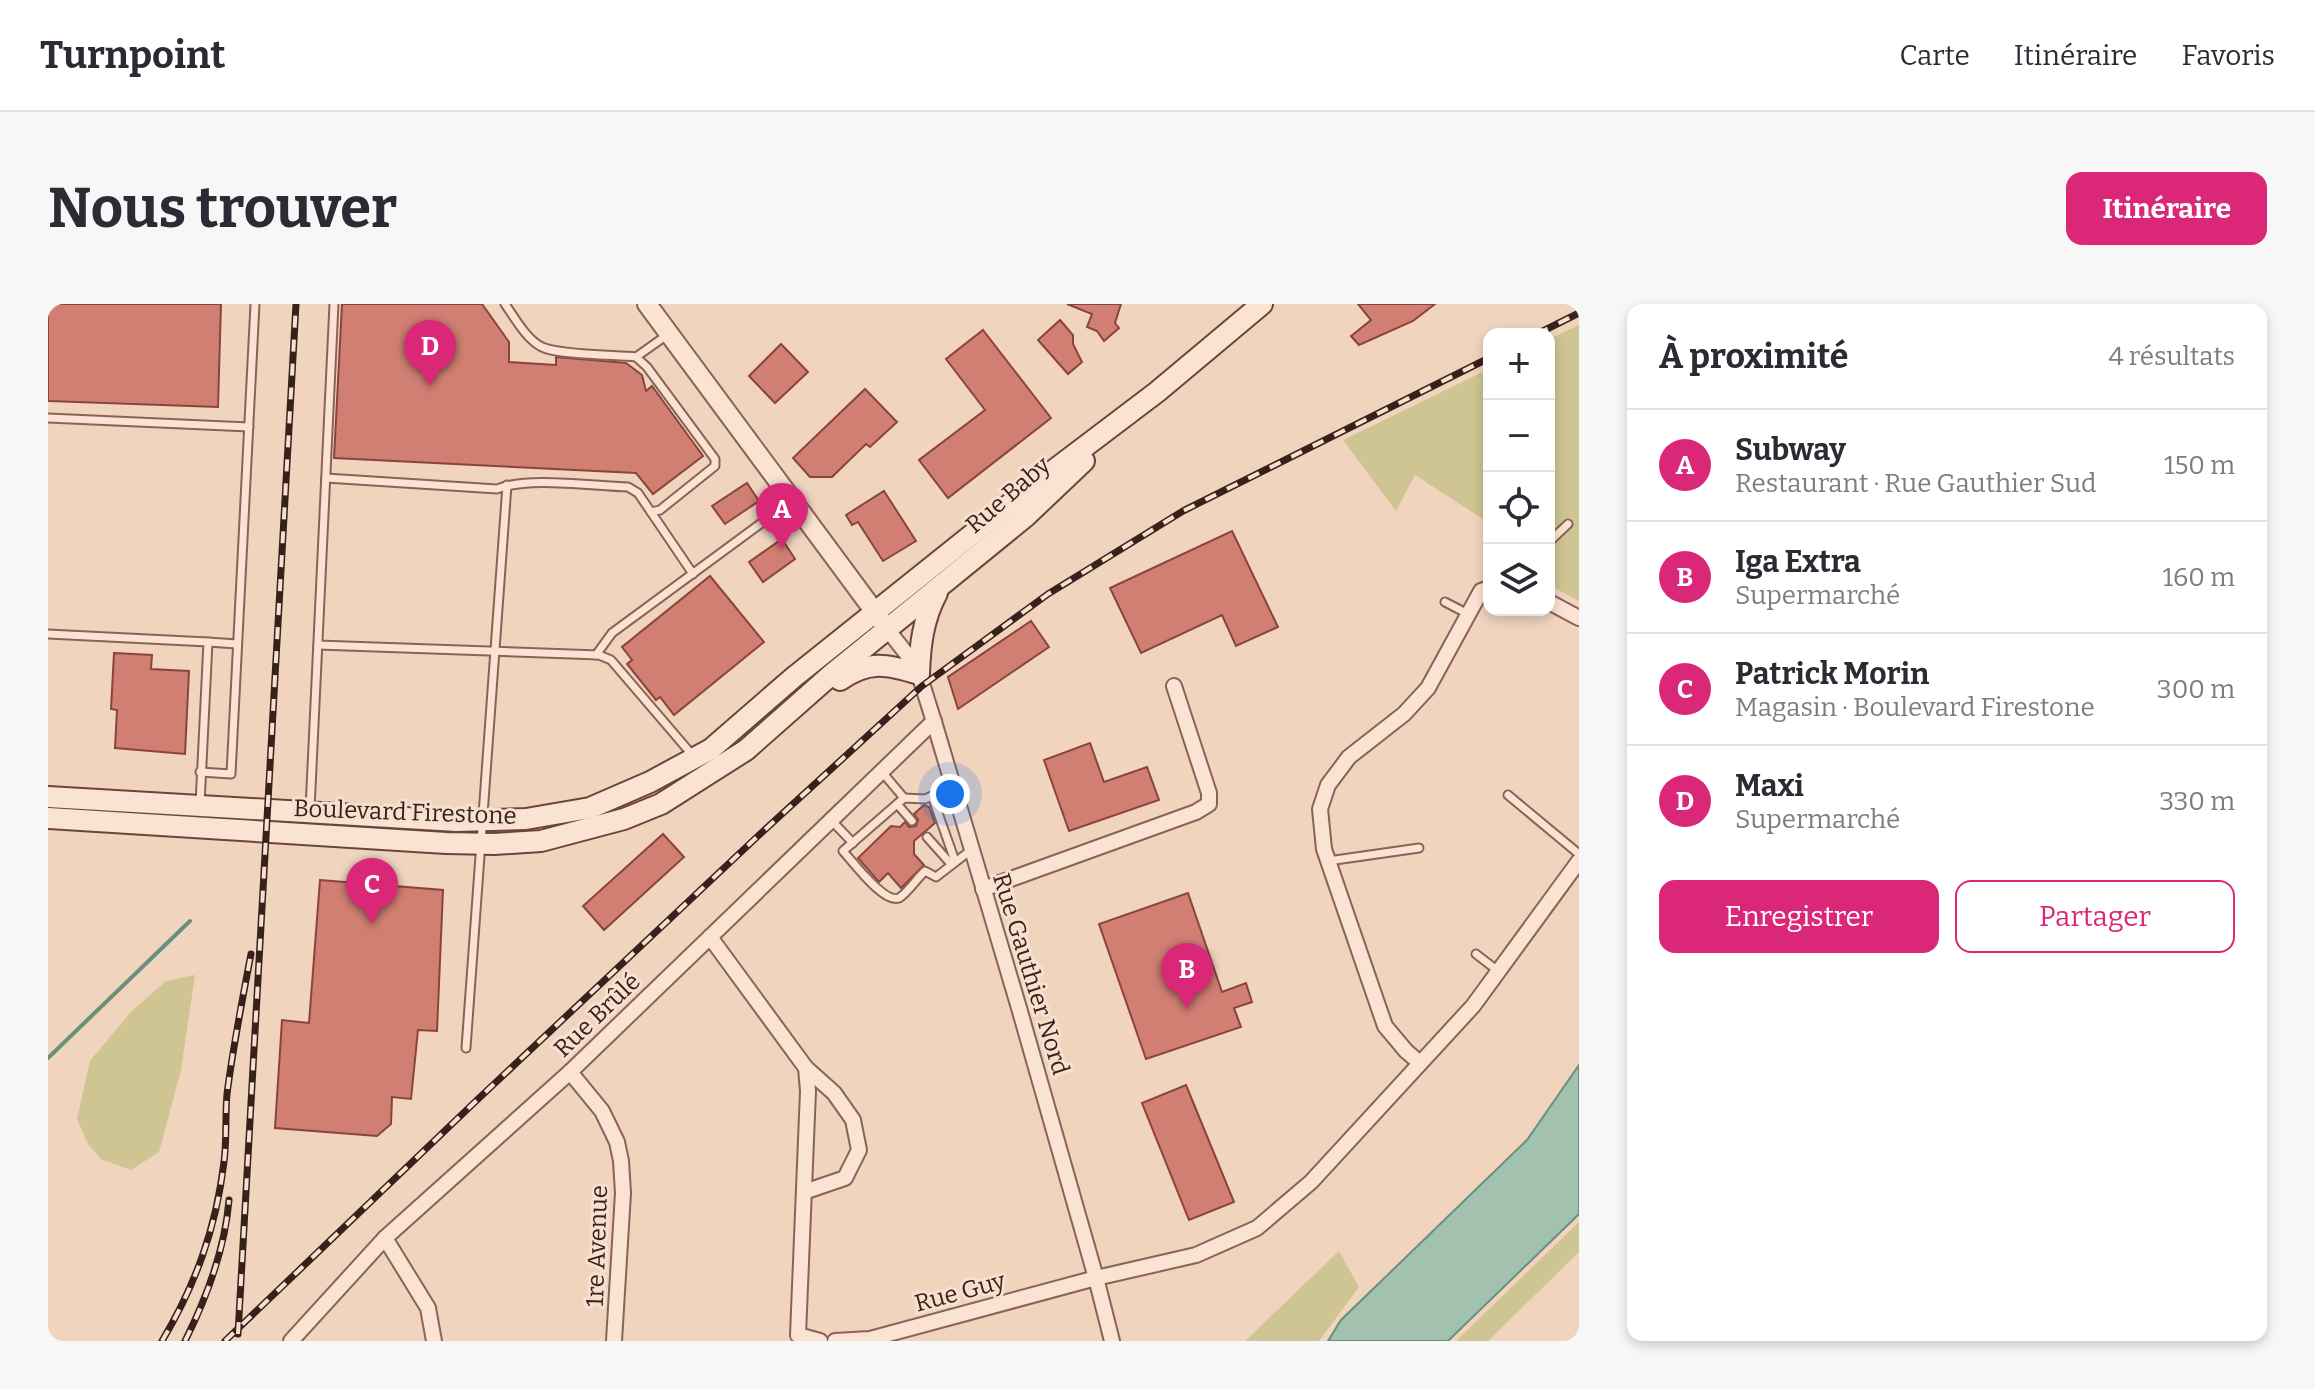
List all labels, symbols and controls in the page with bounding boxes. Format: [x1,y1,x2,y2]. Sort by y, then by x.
text: Turnpoint [40,32,226,78]
text: Carte [1900,39,1970,72]
text: Itinéraire [2014,39,2137,72]
text: Favoris [2181,39,2275,72]
button: Itinéraire [2066,172,2267,245]
text: Nous trouver [48,175,397,242]
pin: D [404,320,456,386]
map controls [1483,328,1555,616]
button: + [1483,328,1555,400]
text: À proximité [1659,336,1849,377]
text: 4 résultats [2108,341,2235,372]
button: − [1483,400,1555,472]
text: Subway [1735,432,1846,468]
text: A [1676,450,1694,481]
text: 150 m [2164,450,2235,481]
street label: Rue Baby [960,451,1056,539]
text: Restaurant · Rue Gauthier Sud [1735,468,2096,499]
button: locate [1483,472,1555,544]
pin: A [756,483,808,549]
button: layers [1483,544,1555,616]
text: Iga Extra [1735,544,1861,580]
text: B [1677,562,1693,593]
text: 160 m [2163,562,2235,593]
text: Supermarché [1735,580,1900,611]
text: Patrick Morin [1735,656,1929,692]
text: C [1677,674,1693,705]
text: 300 m [2157,674,2235,705]
text: Magasin · Boulevard Firestone [1735,692,2095,723]
text: Maxi [1735,768,1804,804]
your location [930,774,970,814]
text: D [1676,786,1694,817]
text: 330 m [2159,786,2235,817]
street label: Boulevard Firestone [293,794,517,830]
text: Supermarché [1735,804,1900,835]
pin: C [346,858,398,924]
street label: Rue Gauthier Nord [987,870,1075,1078]
button: Enregistrer [1659,880,1939,953]
button: Partager [1955,880,2235,953]
pin: B [1161,943,1213,1009]
street label: Rue Brûlé [548,967,646,1063]
street label: 1re Avenue [581,1184,613,1308]
street label: Rue Guy [912,1266,1009,1318]

